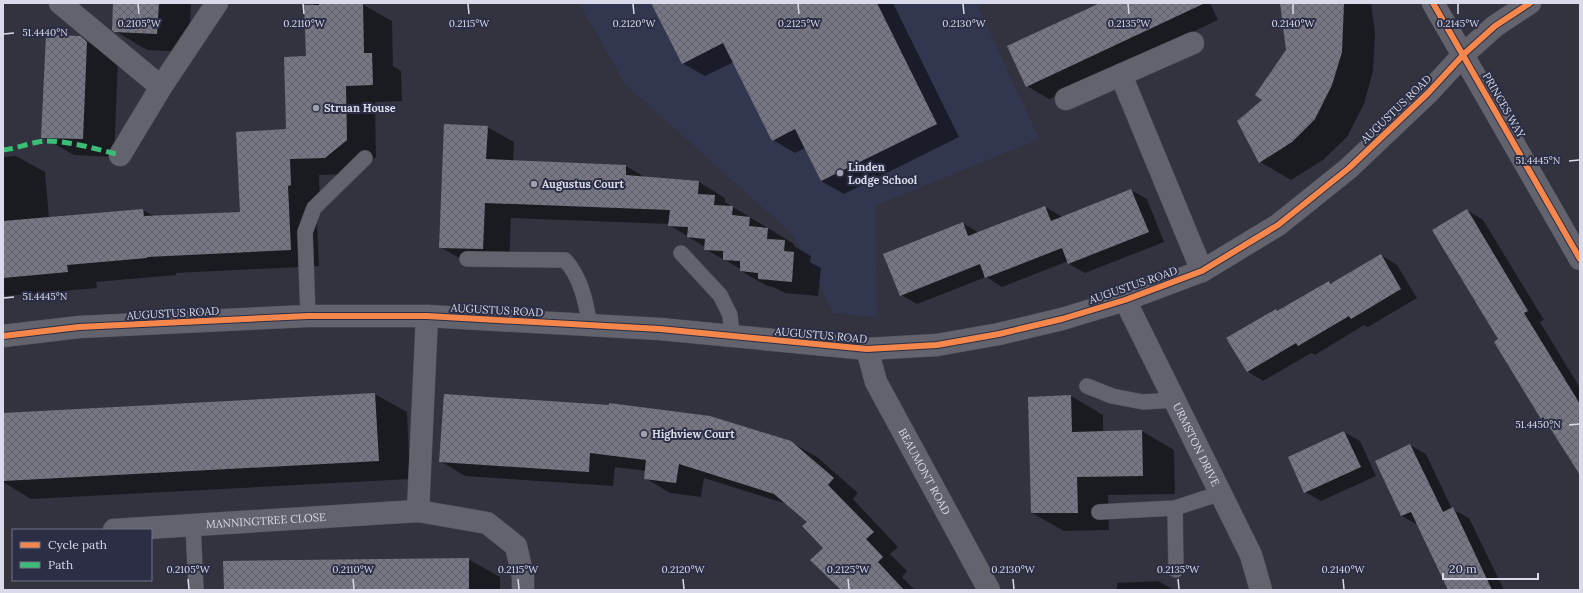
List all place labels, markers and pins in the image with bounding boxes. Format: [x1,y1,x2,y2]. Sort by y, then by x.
place label: Struan House [324,101,396,115]
marker: Struan House [311,103,321,113]
place label: Linden Lodge School [848,160,918,187]
marker: Linden Lodge School [835,168,845,178]
place label: Augustus Court [542,177,625,191]
marker: Augustus Court [529,179,539,189]
place label: Highview Court [652,427,735,441]
marker: Highview Court [639,429,649,439]

